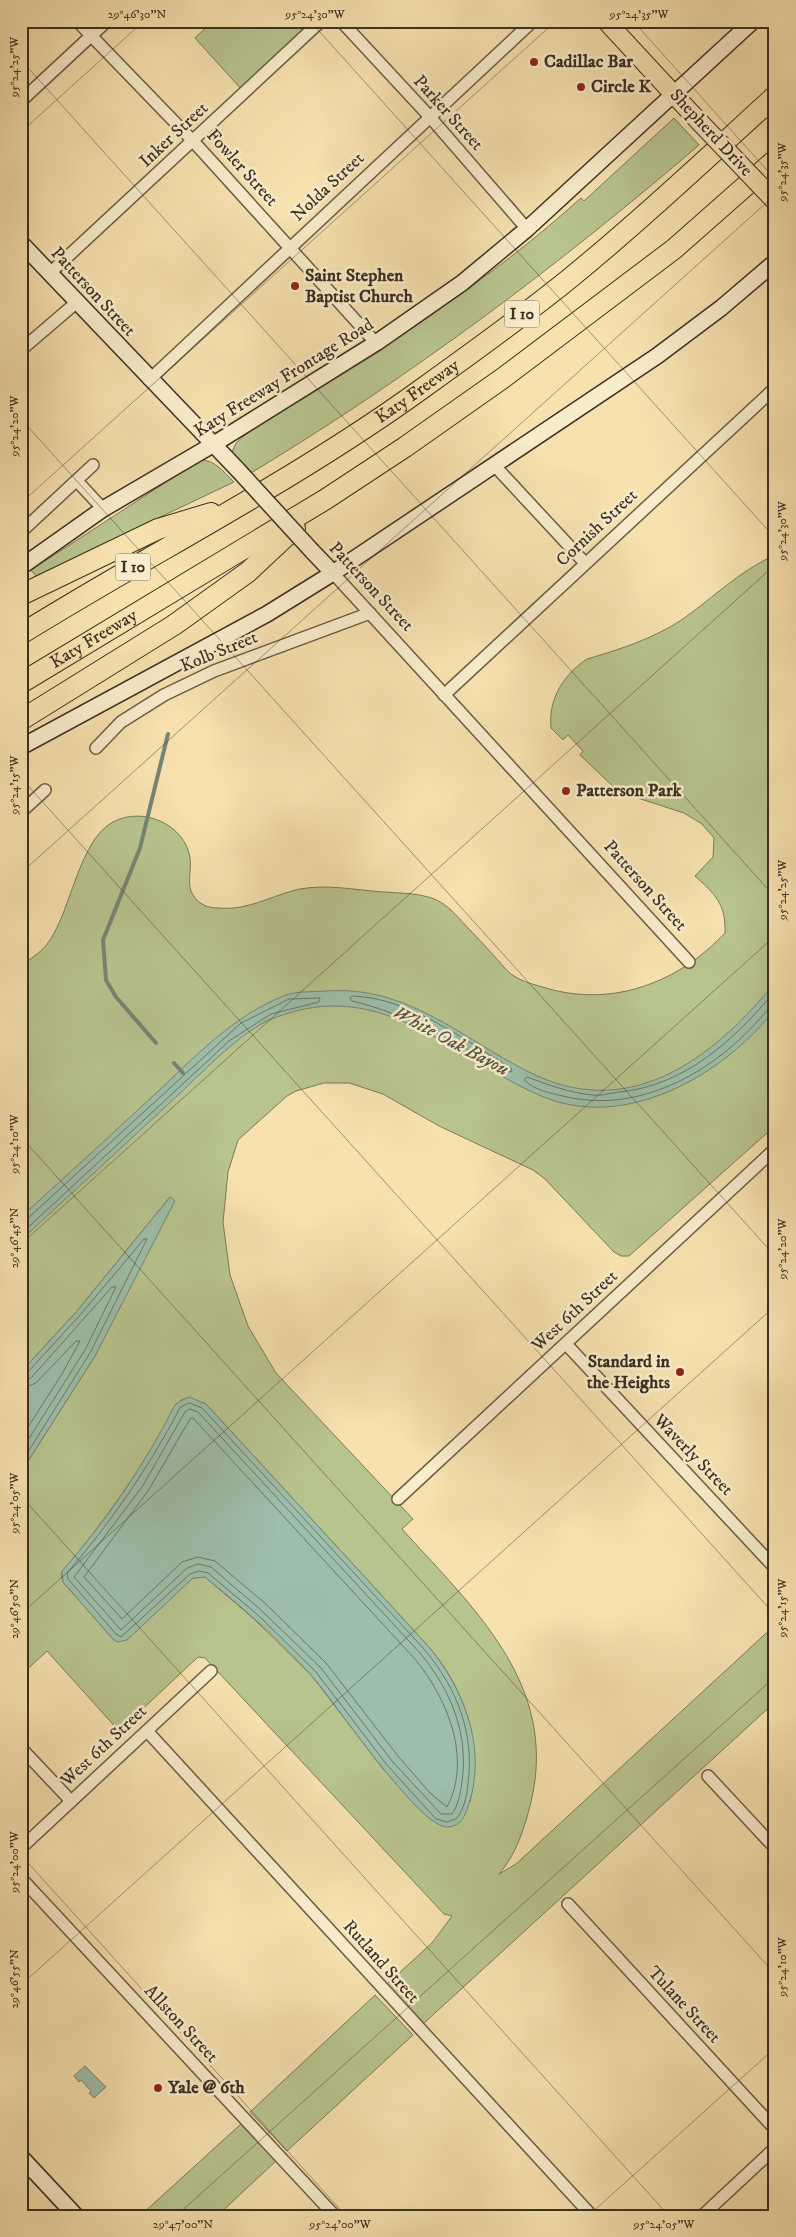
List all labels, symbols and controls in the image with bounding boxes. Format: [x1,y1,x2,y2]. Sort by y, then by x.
text: 29°46'30"N [108,7,166,22]
text: 95°24'30"W [284,7,346,22]
text: 95°24'35"W [608,7,670,22]
text: 95°24'25"W [7,36,22,98]
place label: Cadillac Bar [544,51,633,73]
marker: Cadillac Bar [528,56,540,68]
street label: Parker Street [408,71,488,155]
place label: Circle K [591,76,652,98]
marker: Circle K [575,81,587,93]
street label: Shepherd Drive [665,85,757,181]
street label: Inker Street [135,97,213,172]
street label: Fowler Street [202,125,283,211]
text: 95°24'35"W [775,141,790,203]
street label: Nolda Street [287,148,369,226]
street label: Patterson Street [46,243,140,341]
place label: Saint Stephen Baptist Church [305,265,413,308]
marker: Saint Stephen Baptist Church [289,280,301,292]
road number: I 10 [504,300,540,328]
street label: Katy Freeway Frontage Road [190,314,378,442]
street label: Katy Freeway [371,354,464,429]
text: 95°24'20"W [7,395,22,457]
street label: Cornish Street [552,485,642,571]
text: 95°24'30"W [775,500,790,562]
street label: Patterson Street [324,538,418,636]
road number: I 10 [116,554,150,580]
street label: Katy Freeway [46,604,142,674]
street label: Kolb Street [177,626,261,677]
text: 95°24'15"W [7,755,22,815]
place label: Patterson Park [576,780,683,802]
marker: Patterson Park [560,785,572,797]
street label: Patterson Street [599,836,692,936]
text: 95°24'25"W [775,859,790,921]
water label: White Oak Bayou [389,1001,513,1081]
text: 95°24'10"W [7,1113,22,1175]
text: 29°46'45"N [7,1208,22,1268]
text: 95°24'20"W [775,1218,790,1280]
street label: West 6th Street [527,1265,623,1357]
place label: Standard in the Heights [587,1351,671,1394]
marker: Standard in the Heights [674,1366,686,1378]
street label: Waverly Street [648,1409,738,1501]
text: 95°24'05"W [7,1471,22,1535]
text: 95°24'15"W [775,1578,790,1638]
text: 29°46'50"N [7,1579,22,1639]
street label: West 6th Street [56,1700,152,1792]
text: 95°24'00"W [7,1830,22,1894]
street label: Rutland Street [338,1916,424,2008]
text: 95°24'10"W [775,1936,790,1998]
text: 29°46'55"N [7,1949,22,2009]
street label: Tulane Street [643,1962,725,2048]
street label: Allston Street [139,1980,223,2068]
place label: Yale @ 6th [167,2077,245,2099]
marker: Yale @ 6th [152,2082,164,2094]
text: 29°47'00"N [153,2217,213,2232]
text: 95°24'00"W [308,2217,372,2232]
text: 95°24'05"W [632,2217,696,2232]

